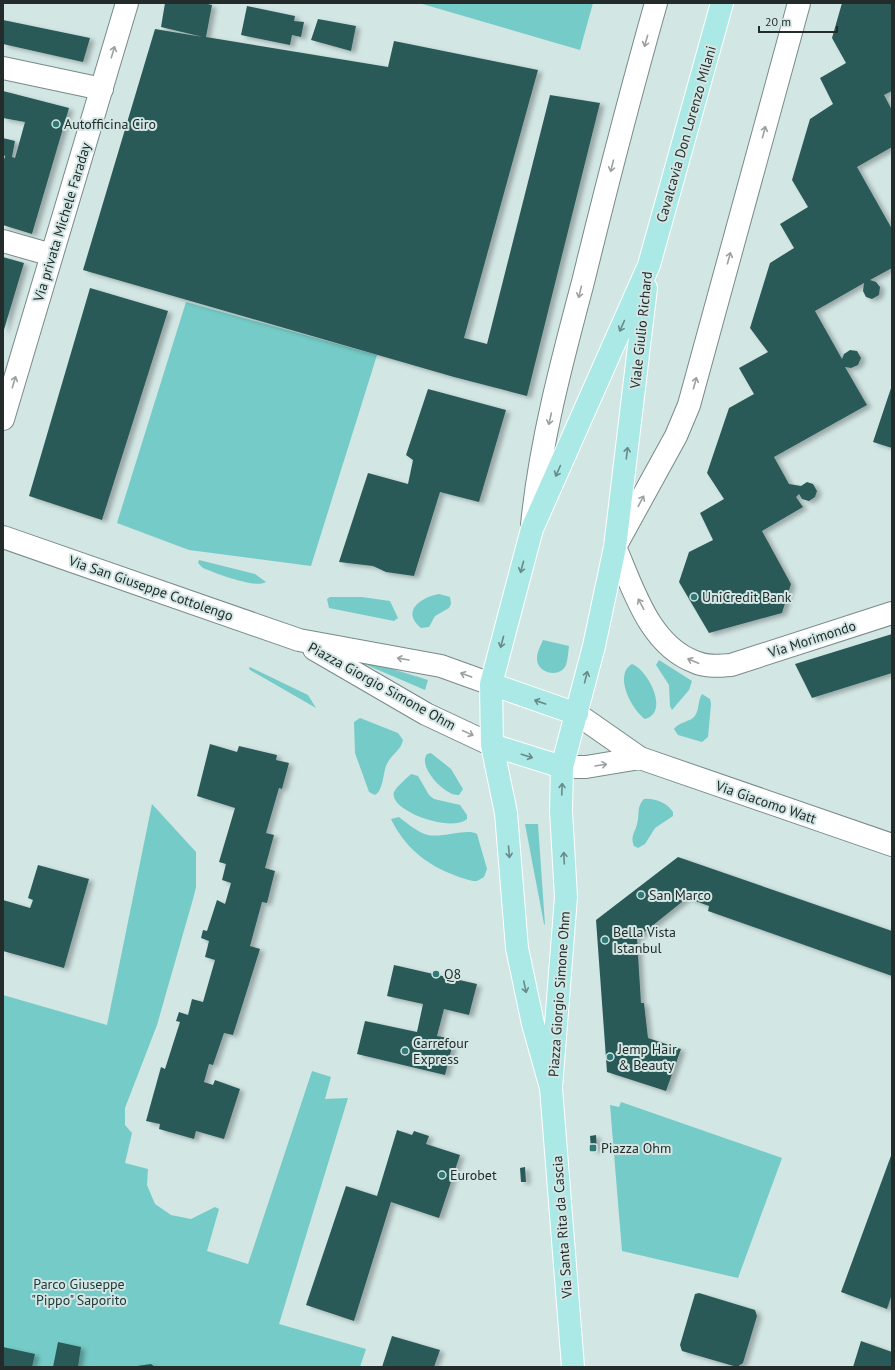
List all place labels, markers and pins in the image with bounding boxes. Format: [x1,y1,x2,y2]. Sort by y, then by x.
place label: Autofficina Ciro [64,115,156,133]
marker: Autofficina Ciro [51,119,61,129]
place label: UniCredit Bank [702,588,792,606]
marker: UniCredit Bank [689,592,699,602]
place label: San Marco [649,886,711,904]
marker: San Marco [636,890,646,900]
place label: Bella Vista Istanbul [613,923,676,957]
marker: Bella Vista Istanbul [600,935,610,945]
place label: Q8 [444,965,461,983]
marker: Q8 [431,969,441,979]
place label: Carrefour Express [413,1034,469,1068]
place label: Jemp Hair & Beauty [617,1040,677,1074]
marker: Carrefour Express [400,1046,410,1056]
marker: Jemp Hair & Beauty [605,1052,615,1062]
place label: Piazza Ohm [601,1139,671,1157]
marker: Piazza Ohm [588,1143,598,1153]
place label: Eurobet [450,1166,497,1184]
marker: Eurobet [437,1170,447,1180]

